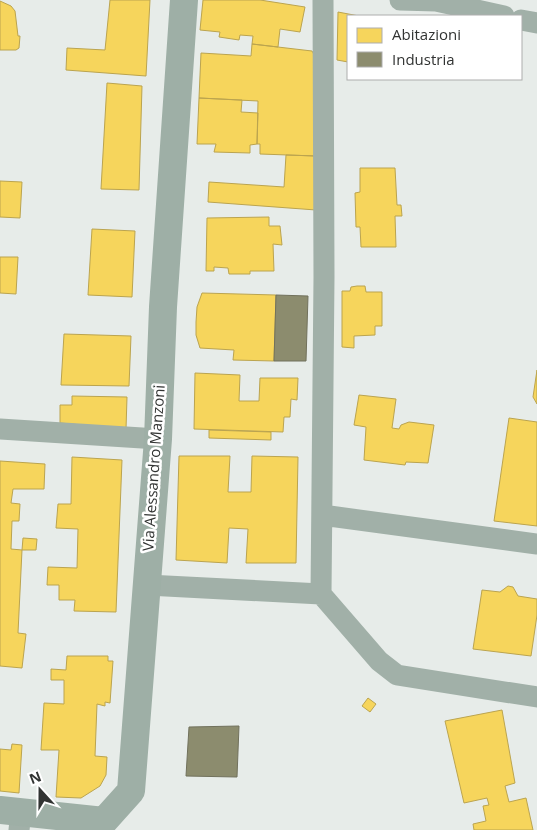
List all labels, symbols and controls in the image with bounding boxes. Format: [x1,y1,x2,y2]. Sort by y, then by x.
legend [347,15,522,80]
text: Abitazioni [392,24,461,44]
text: Industria [392,49,455,69]
street label: Via Alessandro Manzoni [137,384,169,552]
north arrow [15,765,65,815]
text: N [26,766,44,788]

